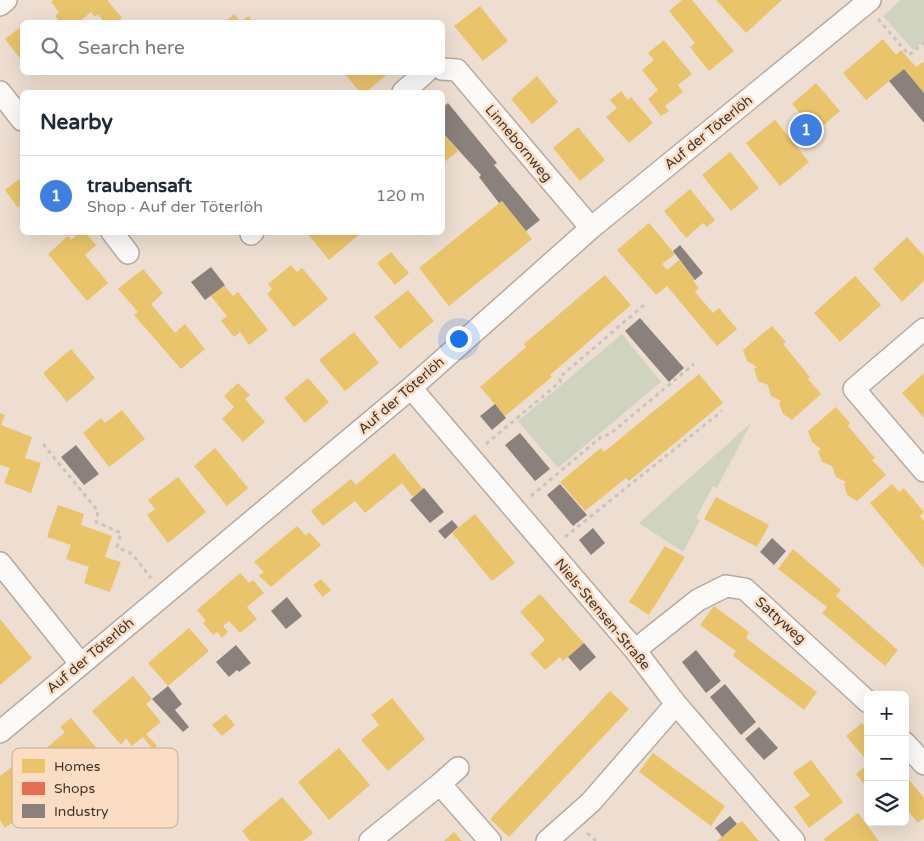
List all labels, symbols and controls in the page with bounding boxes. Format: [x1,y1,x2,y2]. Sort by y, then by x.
search box [20,20,445,75]
icon: search [38,34,66,62]
text: Search here [78,37,185,59]
street label: Auf der Töterlöh [661,92,756,173]
street label: Linnebornweg [481,101,556,185]
text: Nearby [40,110,113,135]
pin: 1 [790,111,822,149]
text: traubensaft [87,175,192,197]
text: 1 [51,186,61,206]
text: 120 m [376,186,425,206]
text: Shop · Auf der Töterlöh [87,197,263,217]
your location [446,326,472,352]
street label: Auf der Töterlöh [355,353,448,437]
street label: Niels-Stensen-Straße [551,555,654,674]
street label: Sattyweg [752,593,809,648]
street label: Auf der Töterlöh [43,614,137,697]
map controls [864,691,909,826]
button: + [864,691,909,736]
button: − [864,736,909,781]
legend [12,748,178,828]
text: Homes [54,758,101,775]
text: Shops [54,780,95,797]
button: layers [864,781,909,826]
text: Industry [54,803,109,820]

